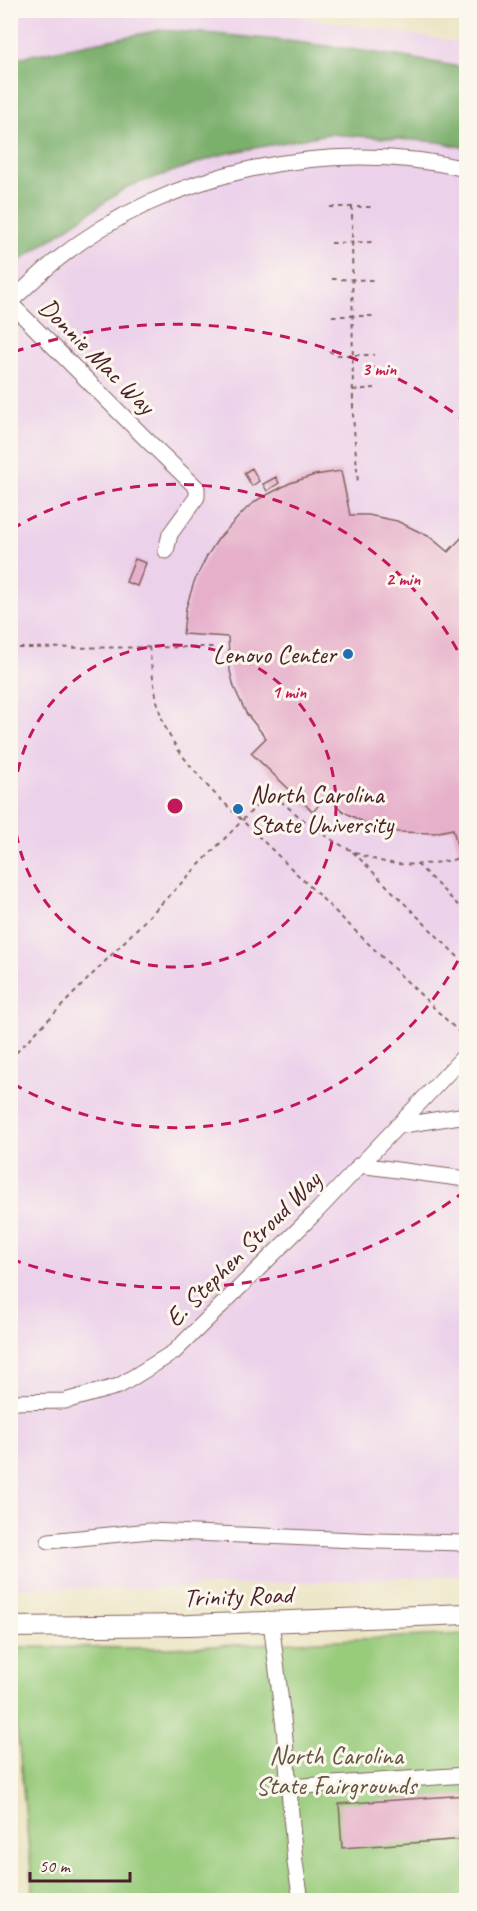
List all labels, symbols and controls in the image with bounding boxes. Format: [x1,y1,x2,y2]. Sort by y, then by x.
street label: Donnie Mac Way [32,291,164,423]
text: 3 min [362,358,397,380]
text: 2 min [386,568,421,590]
place label: Lenovo Center [213,638,338,671]
marker: Lenovo Center [341,647,355,661]
text: 1 min [272,681,307,703]
place label: North Carolina State University [250,778,395,841]
centre of rings [165,796,185,816]
marker: North Carolina State University [231,802,245,816]
street label: E. Stephen Stroud Way [158,1162,330,1334]
street label: Trinity Road [183,1577,297,1614]
park label: North Carolina State Fairgrounds [256,1739,419,1802]
scale bar [30,1845,130,1883]
text: 50 m [39,1855,72,1877]

